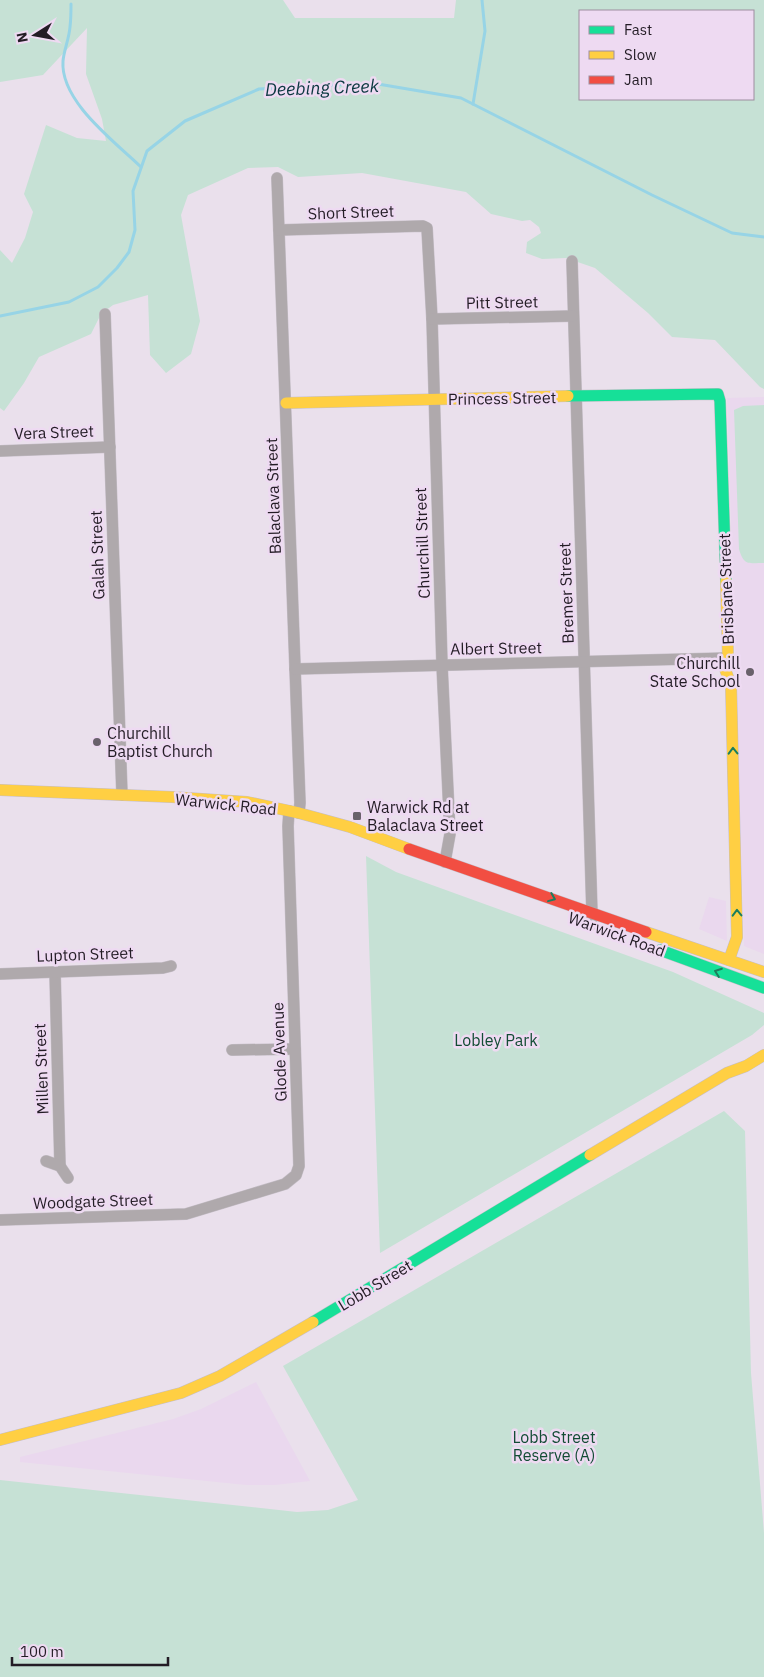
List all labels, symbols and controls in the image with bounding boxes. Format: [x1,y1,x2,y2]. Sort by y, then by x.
north arrow [10,10,60,60]
legend [579,10,754,100]
text: Fast [624,20,652,39]
text: N [12,31,32,44]
text: Slow [624,45,657,64]
text: Jam [624,70,653,89]
water label: Deebing Creek [265,74,380,101]
street label: Short Street [307,200,395,224]
street label: Pitt Street [466,291,538,313]
street label: Princess Street [448,387,556,409]
street label: Vera Street [14,421,94,443]
street label: Balaclava Street [261,437,285,555]
street label: Churchill Street [410,487,434,599]
street label: Galah Street [85,510,109,600]
street label: Brisbane Street [714,533,738,645]
street label: Bremer Street [554,542,578,644]
street label: Albert Street [450,637,542,659]
place label: Churchill State School [650,653,740,691]
marker: Churchill State School [744,666,756,678]
place label: Churchill Baptist Church [107,723,213,761]
marker: Churchill Baptist Church [91,736,103,748]
one-way arrow [727,746,738,754]
street label: Warwick Road [174,789,278,819]
place label: Warwick Rd at Balaclava Street [367,797,484,835]
marker: Warwick Rd at Balaclava Street [351,810,363,822]
one-way arrow [548,892,556,902]
street label: Warwick Road [566,907,668,961]
one-way arrow [732,909,742,916]
street label: Lupton Street [36,942,134,966]
one-way arrow [714,968,723,978]
street label: Glode Avenue [267,1002,291,1102]
street label: Millen Street [29,1023,53,1115]
park label: Lobley Park [454,1030,538,1050]
street label: Woodgate Street [33,1189,153,1213]
street label: Lobb Street [334,1255,416,1315]
park label: Lobb Street Reserve (A) [512,1427,596,1465]
scale bar [12,1634,169,1666]
text: 100 m [20,1642,64,1661]

